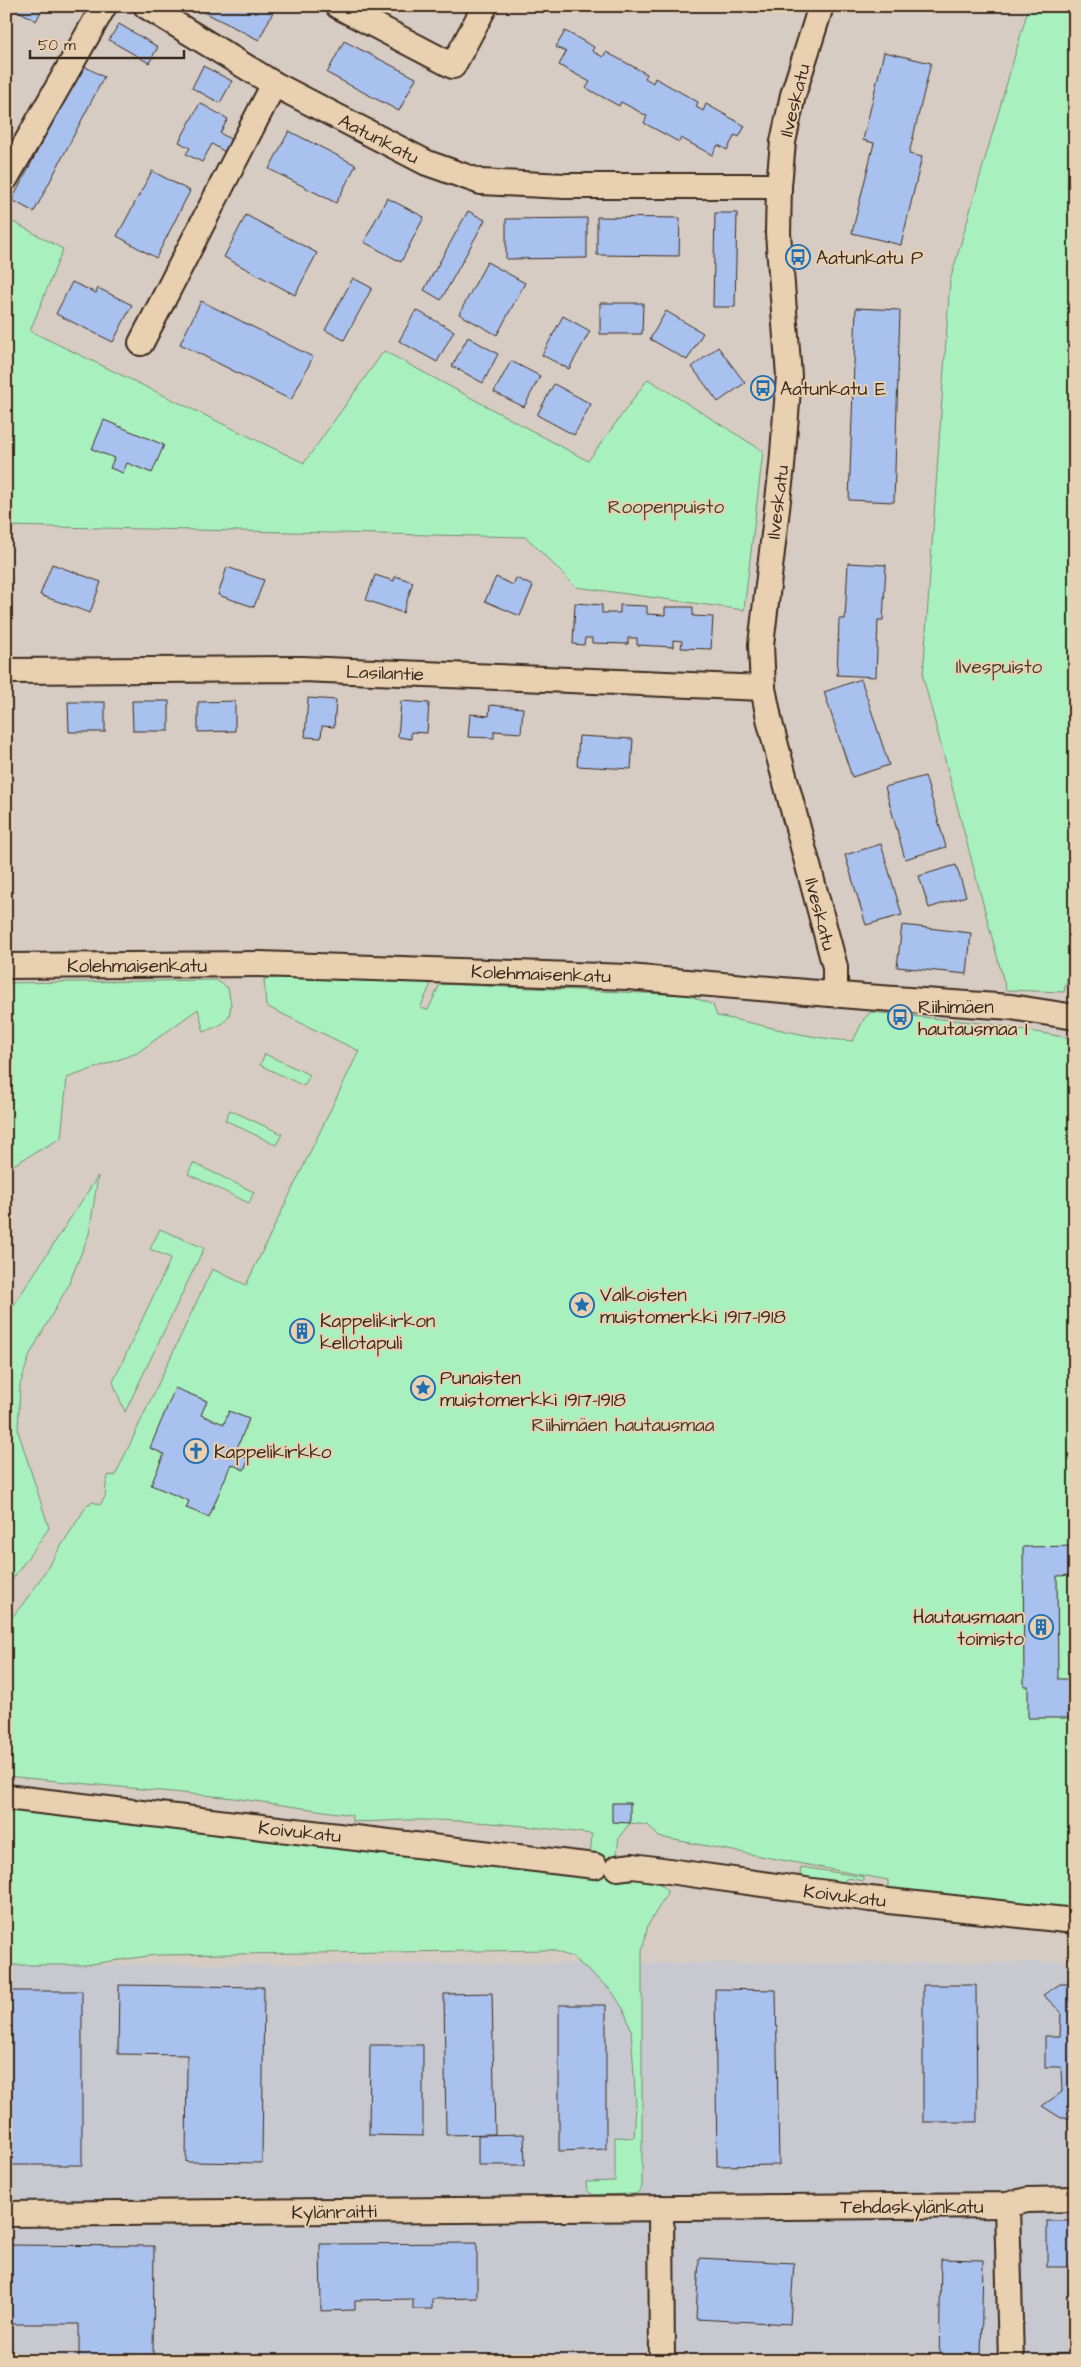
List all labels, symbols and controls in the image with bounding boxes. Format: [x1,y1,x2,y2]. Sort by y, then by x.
scale bar [30,28,184,60]
text: 50 m [38,35,76,56]
street label: Ilveskatu [773,61,818,140]
street label: Aatunkatu [333,107,424,171]
bus stop icon: Aatunkatu P [785,244,811,270]
place label: Aatunkatu P [816,245,923,272]
bus stop icon: Aatunkatu E [750,375,776,401]
place label: Aatunkatu E [780,376,886,403]
street label: Ilveskatu [761,463,796,541]
park label: Roopenpuisto [608,494,724,521]
park label: Ilvespuisto [956,654,1043,681]
street label: Lasilantie [345,659,425,688]
street label: Ilveskatu [797,875,842,954]
street label: Kolehmaisenkatu [67,953,207,980]
street label: Kolehmaisenkatu [470,959,612,990]
place label: Riihimäen hautausmaa I [918,994,1028,1043]
bus stop icon: Riihimäen hautausmaa I [887,1004,913,1030]
place label: Valkoisten muistomerkki 1917-1918 [600,1282,786,1331]
place icon: Valkoisten muistomerkki 1917-1918 [569,1292,595,1318]
place label: Kappelikirkon kellotapuli [320,1308,435,1357]
building icon: Kappelikirkon kellotapuli [289,1318,315,1344]
place label: Punaisten muistomerkki 1917-1918 [440,1365,626,1414]
place icon: Punaisten muistomerkki 1917-1918 [410,1375,436,1401]
park label: Riihimäen hautausmaa [532,1412,715,1439]
church icon: Kappelikirkko [183,1438,209,1464]
place label: Kappelikirkko [214,1439,332,1466]
place label: Hautausmaan toimisto [913,1604,1024,1653]
building icon: Hautausmaan toimisto [1028,1614,1054,1640]
street label: Koivukatu [257,1815,343,1850]
street label: Koivukatu [802,1878,888,1915]
street label: Tehdaskylänkatu [840,2194,984,2222]
street label: Kylänraitti [291,2198,377,2228]

